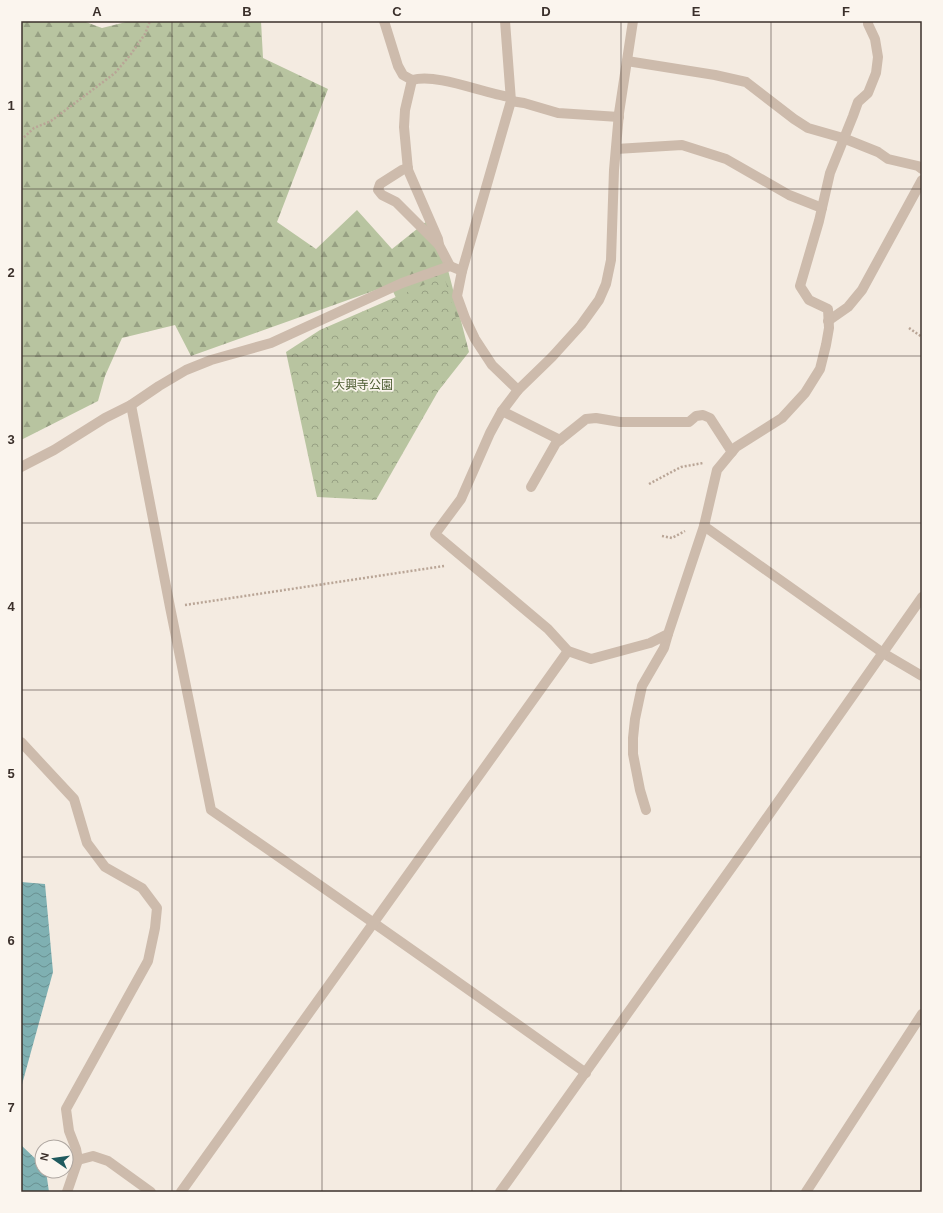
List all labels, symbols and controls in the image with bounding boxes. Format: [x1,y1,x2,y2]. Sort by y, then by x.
text: A [92,4,102,19]
text: B [242,4,252,19]
text: C [392,4,402,19]
text: D [541,4,551,19]
text: E [692,4,701,19]
text: F [842,4,850,19]
text: 1 [7,98,15,113]
text: 2 [7,265,15,280]
park label: 大興寺公園 [333,378,393,392]
text: 3 [7,432,15,447]
text: 4 [7,599,15,614]
text: 5 [7,766,15,781]
text: 6 [7,933,15,948]
text: 7 [7,1100,15,1115]
north arrow [34,1139,74,1179]
text: N [38,1151,51,1162]

